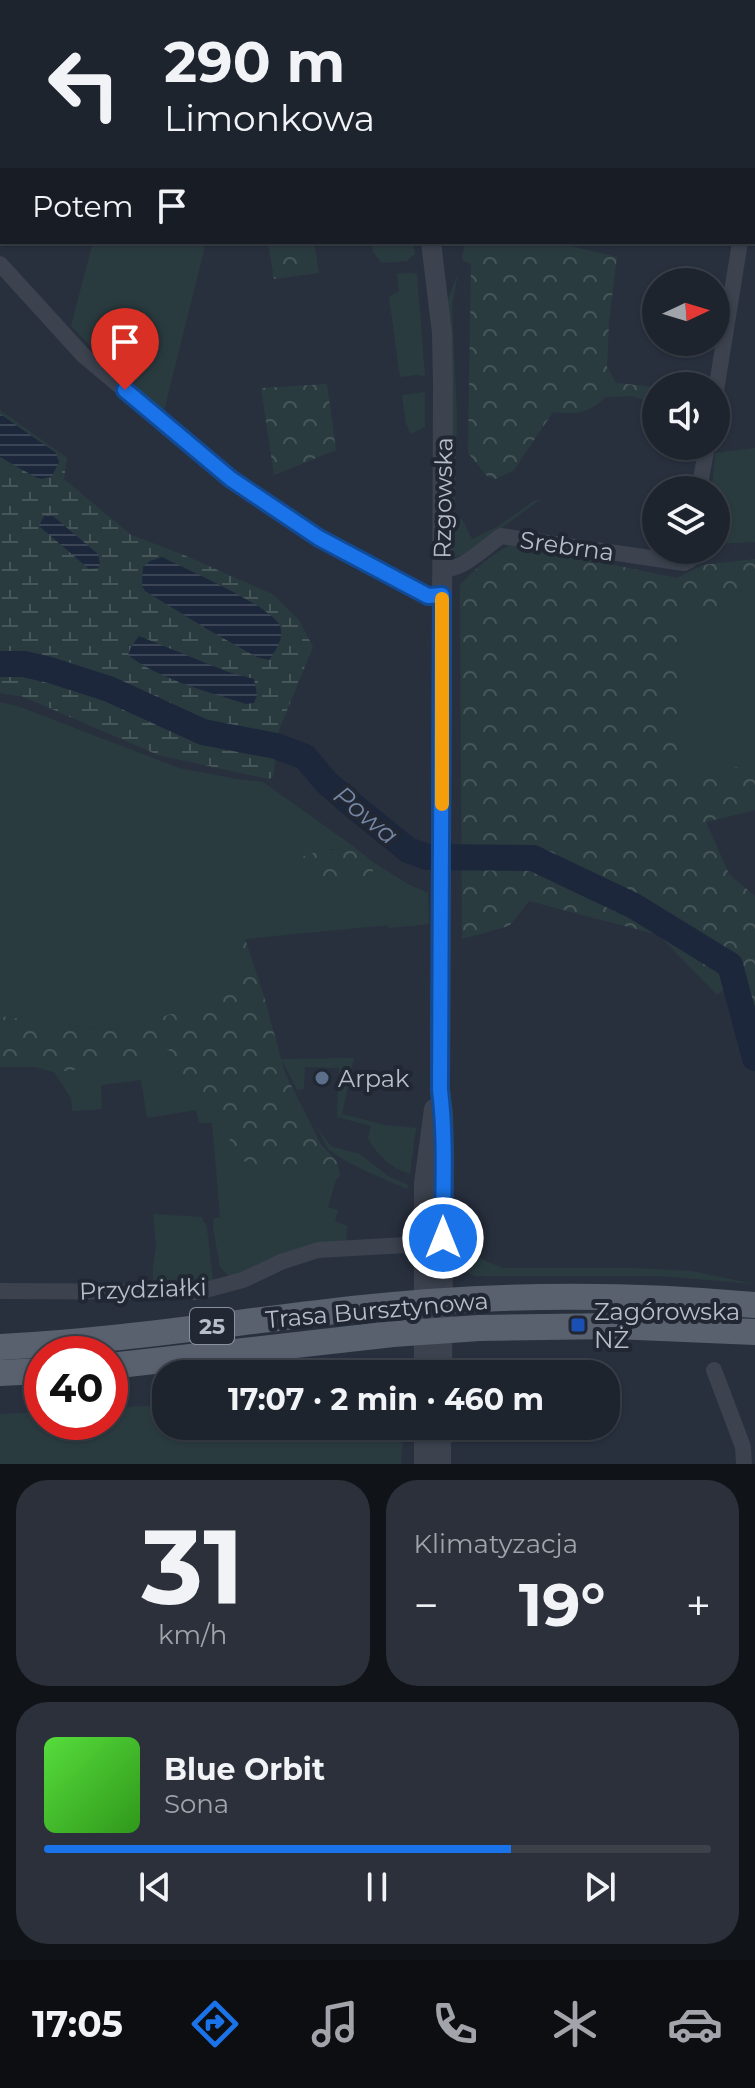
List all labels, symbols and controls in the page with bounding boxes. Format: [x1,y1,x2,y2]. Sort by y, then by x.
text: 290 m [164,28,345,96]
icon: left [32,32,136,136]
text: Limonkowa [164,96,375,140]
icon: arrive [150,184,194,228]
text: Potem [32,188,134,225]
north arrow [642,268,730,356]
map controls [642,268,730,564]
pin [91,308,159,390]
icon: arrive [103,320,147,364]
button: sound [642,372,730,460]
street label: Rzgowska [427,437,459,559]
button: layers [642,476,730,564]
street label: Srebrna [518,525,616,567]
water label: Powa [327,779,405,851]
place label: Arpak [338,1064,410,1093]
marker: Arpak [313,1069,331,1087]
position arrow [401,1196,485,1280]
street label: Przydziałki [79,1272,207,1306]
street label: Trasa Bursztynowa [264,1286,490,1334]
place label: Zagórowska NŻ [594,1297,740,1354]
road number: 25 [190,1308,234,1344]
marker: Zagórowska NŻ [569,1316,587,1334]
speed limit sign: 40 [24,1336,128,1440]
text: 17:07 · 2 min · 460 m [228,1381,544,1418]
text: 31 [142,1503,244,1630]
text: Klimatyzacja [414,1528,578,1560]
text: 19° [519,1568,606,1641]
text: − [414,1578,439,1632]
text: + [686,1578,711,1632]
text: km/h [158,1619,227,1651]
text: Blue Orbit [164,1751,325,1788]
text: Sona [164,1788,229,1820]
icon: previous [133,1865,177,1909]
icon: pause [355,1865,399,1909]
icon: next [578,1865,622,1909]
icon: directions [187,1996,243,2052]
icon: music [307,1996,363,2052]
icon: phone [427,1996,483,2052]
icon: climate [547,1996,603,2052]
icon: car [667,1996,723,2052]
text: 17:05 [32,2002,123,2046]

